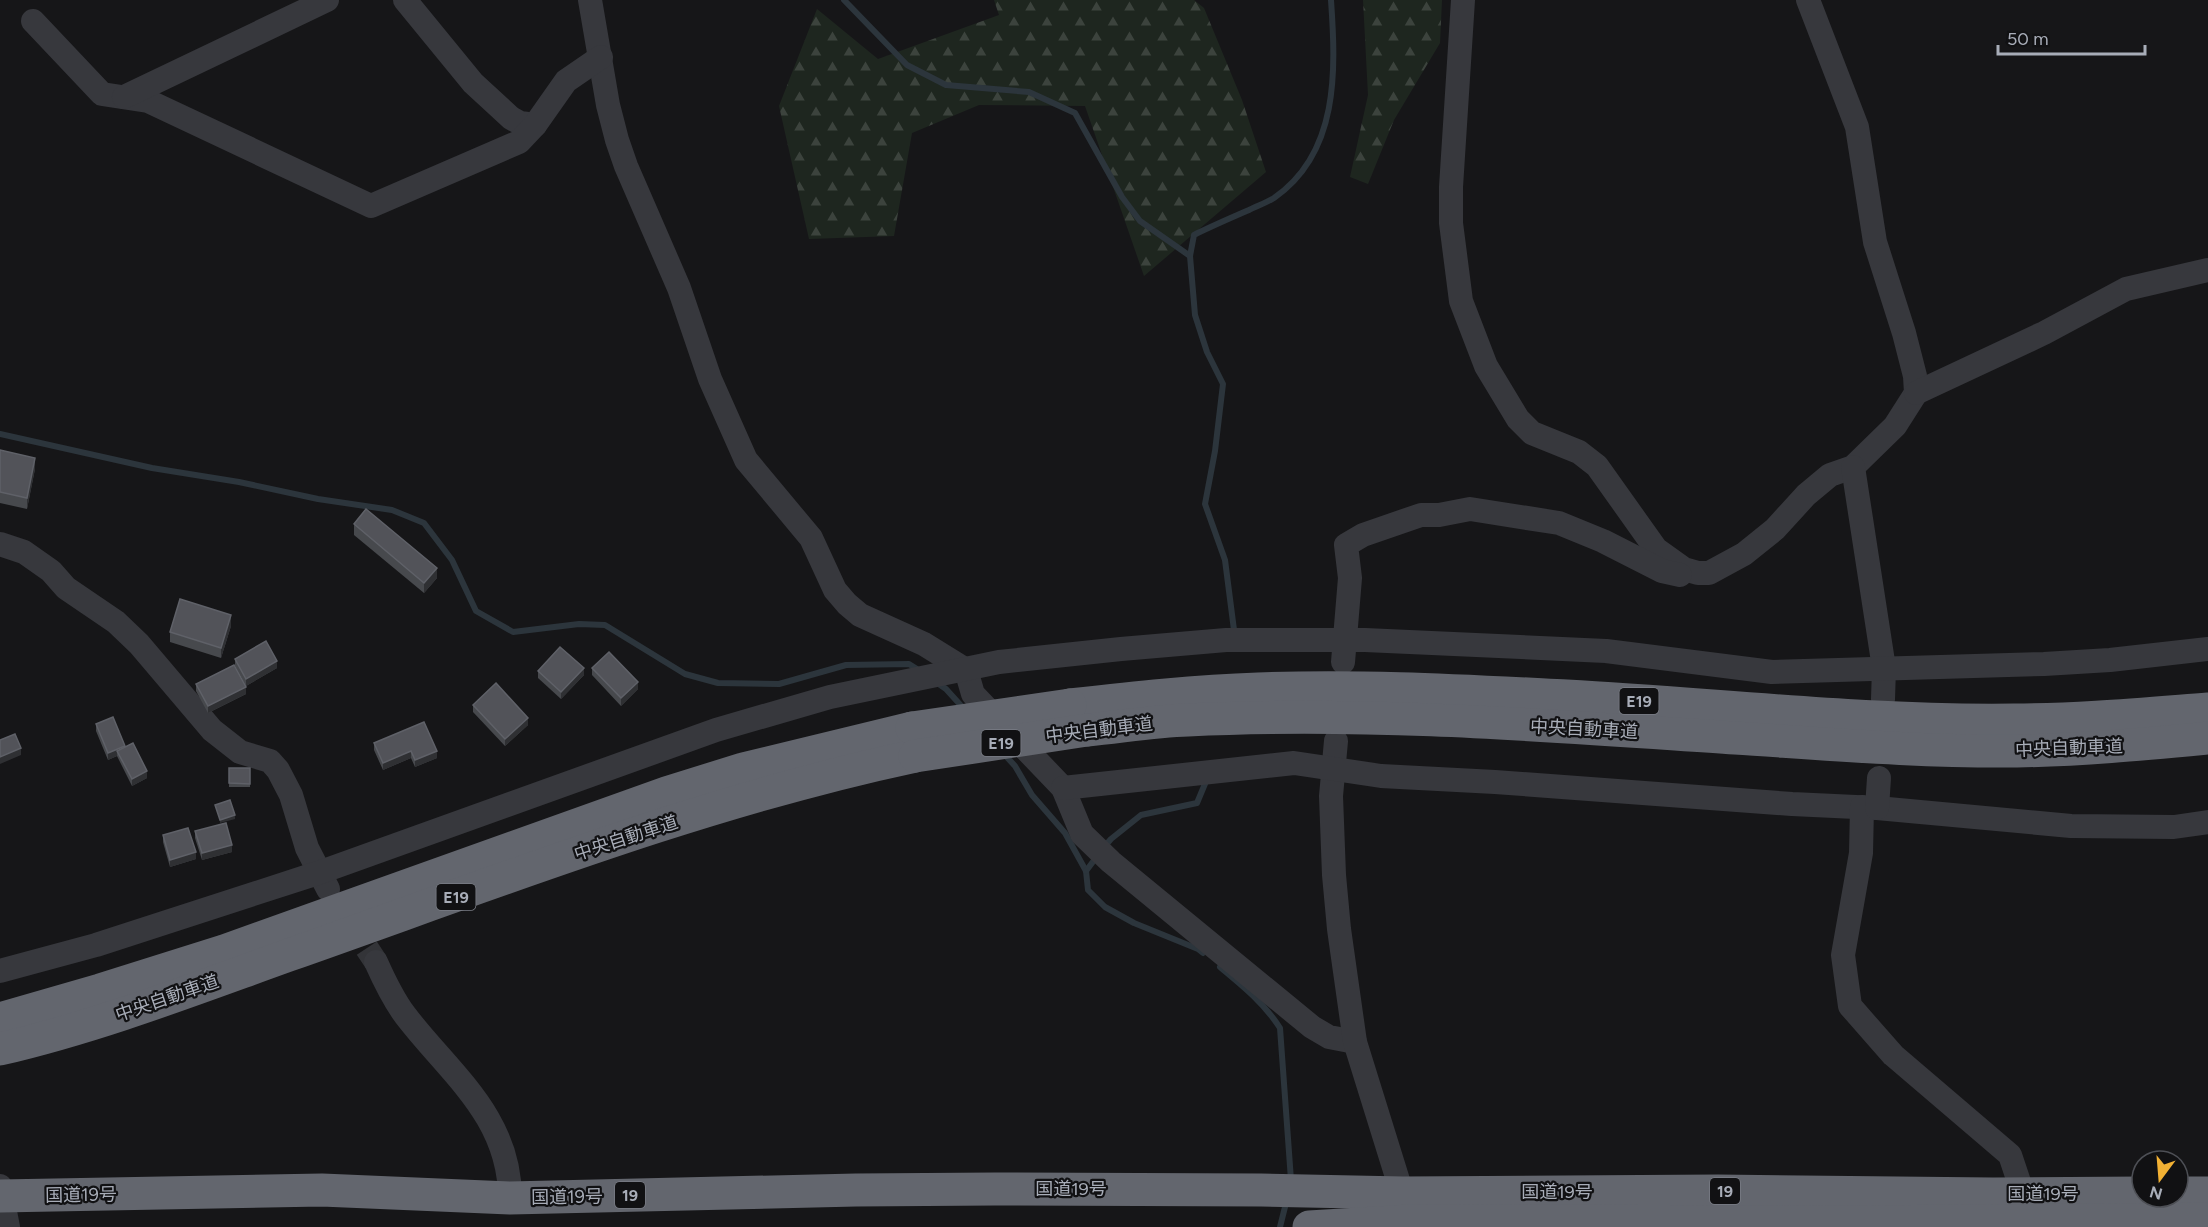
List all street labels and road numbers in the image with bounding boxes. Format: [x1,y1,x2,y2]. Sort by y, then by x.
road number: E19 [1620,688,1658,714]
street label: 中央自動車道 [1044,713,1154,747]
street label: 中央自動車道 [1529,715,1639,743]
road number: E19 [982,730,1020,756]
street label: 中央自動車道 [2015,735,2123,761]
street label: 中央自動車道 [571,811,681,865]
road number: E19 [436,884,476,910]
street label: 中央自動車道 [112,970,222,1026]
street label: 国道19号 [1035,1178,1107,1200]
road number: 19 [1710,1178,1740,1204]
street label: 国道19号 [1521,1181,1593,1203]
road number: 19 [615,1182,645,1208]
street label: 国道19号 [45,1183,117,1207]
street label: 国道19号 [2007,1183,2079,1205]
street label: 国道19号 [531,1185,603,1209]

